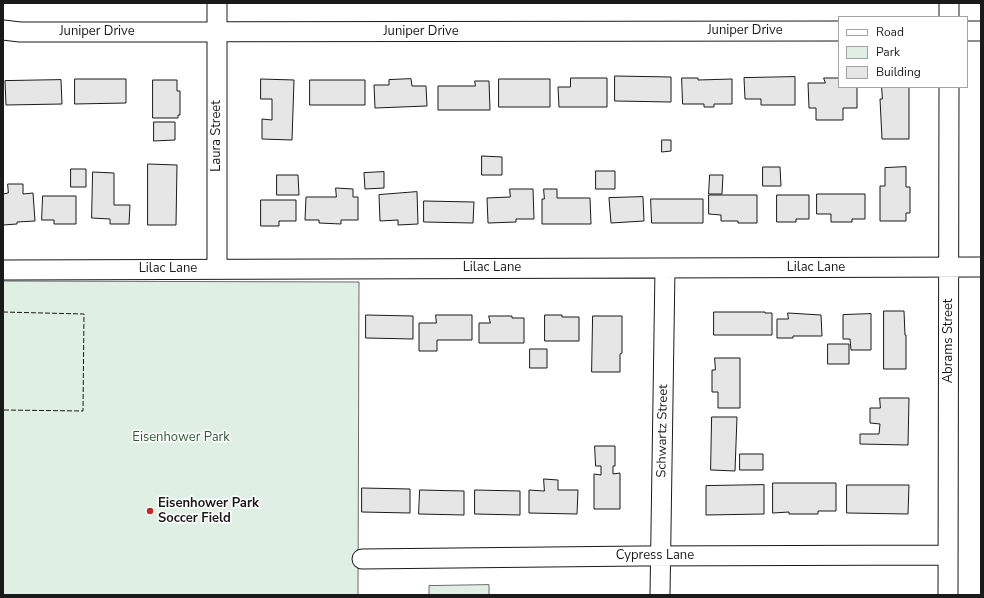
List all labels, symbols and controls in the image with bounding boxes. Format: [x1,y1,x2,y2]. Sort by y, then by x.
legend [838,16,968,88]
street label: Juniper Drive [707,23,783,39]
street label: Juniper Drive [59,24,135,40]
street label: Juniper Drive [383,24,459,40]
text: Road [876,24,904,40]
text: Park [876,44,900,60]
text: Building [876,64,921,80]
street label: Laura Street [209,100,225,172]
street label: Lilac Lane [463,260,521,276]
street label: Lilac Lane [787,260,845,276]
street label: Lilac Lane [139,261,197,277]
street label: Abrams Street [941,299,957,383]
street label: Schwartz Street [654,384,672,478]
park label: Eisenhower Park [132,430,230,446]
place label: Eisenhower Park Soccer Field [158,496,259,527]
marker: Eisenhower Park Soccer Field [145,506,155,516]
street label: Cypress Lane [616,548,694,564]

